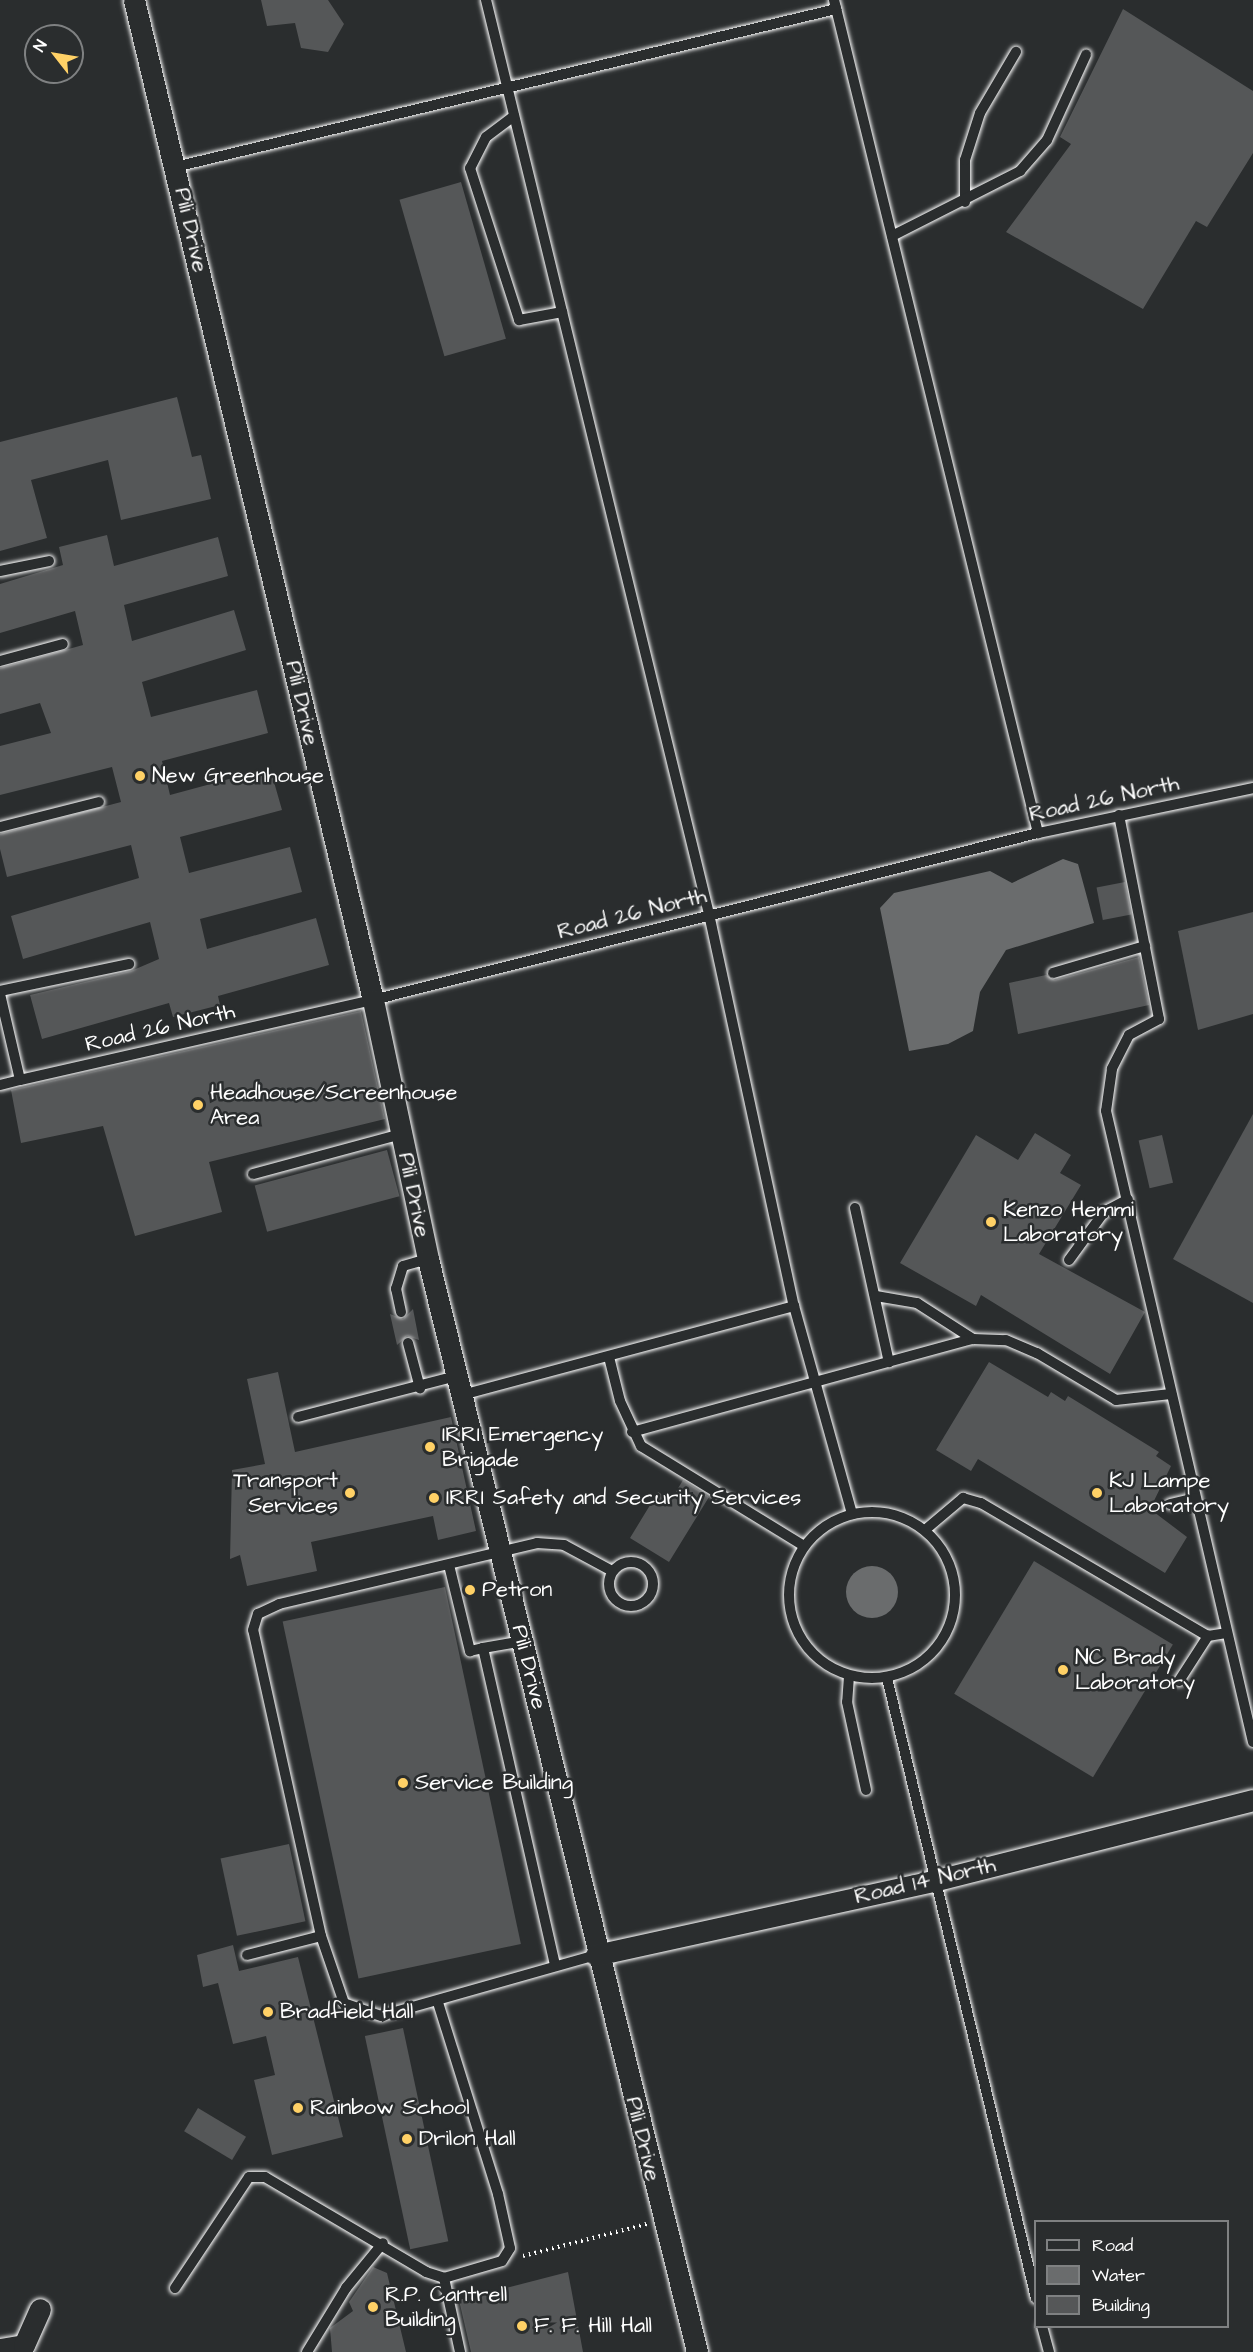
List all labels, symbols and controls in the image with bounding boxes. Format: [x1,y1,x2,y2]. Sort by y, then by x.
north arrow [24,24,84,84]
text: N [28,36,52,56]
street label: Pili Drive [168,185,214,275]
street label: Pili Drive [279,658,325,748]
place label: New Greenhouse [152,763,324,789]
marker: New Greenhouse [133,769,147,783]
street label: Road 26 North [1027,770,1181,828]
street label: Road 26 North [555,883,709,945]
street label: Road 26 North [83,998,237,1058]
place label: Headhouse/Screenhouse Area [210,1079,457,1130]
marker: Headhouse/Screenhouse Area [191,1098,205,1112]
street label: Pili Drive [392,1150,436,1240]
place label: Kenzo Hemmi Laboratory [1003,1196,1134,1248]
marker: Kenzo Hemmi Laboratory [984,1215,998,1229]
place label: IRRI Emergency Brigade [442,1421,603,1472]
marker: IRRI Emergency Brigade [423,1440,437,1454]
place label: Transport Services [233,1467,338,1518]
place label: KJ Lampe Laboratory [1109,1467,1229,1518]
place label: IRRI Safety and Security Services [446,1485,801,1511]
marker: Transport Services [343,1486,357,1500]
marker: KJ Lampe Laboratory [1090,1486,1104,1500]
marker: IRRI Safety and Security Services [427,1491,441,1505]
place label: Petron [482,1577,552,1603]
marker: Petron [463,1583,477,1597]
street label: Pili Drive [506,1622,552,1712]
place label: NC Brady Laboratory [1075,1644,1195,1696]
marker: NC Brady Laboratory [1056,1663,1070,1677]
place label: Service Building [415,1770,573,1796]
marker: Service Building [396,1776,410,1790]
street label: Road 14 North [852,1852,998,1910]
place label: Bradfield Hall [280,1999,414,2025]
marker: Bradfield Hall [261,2005,275,2019]
street label: Pili Drive [620,2094,666,2184]
place label: Rainbow School [310,2095,470,2121]
marker: Rainbow School [291,2101,305,2115]
place label: Drilon Hall [419,2126,516,2152]
marker: Drilon Hall [400,2132,414,2146]
legend [1034,2220,1229,2328]
text: Road [1092,2233,1133,2258]
text: Water [1092,2263,1145,2288]
place label: R.P. Cantrell Building [385,2281,507,2332]
text: Building [1092,2293,1150,2318]
marker: R.P. Cantrell Building [366,2300,380,2314]
place label: F. F. Hill Hall [534,2313,652,2339]
marker: F. F. Hill Hall [515,2319,529,2333]

